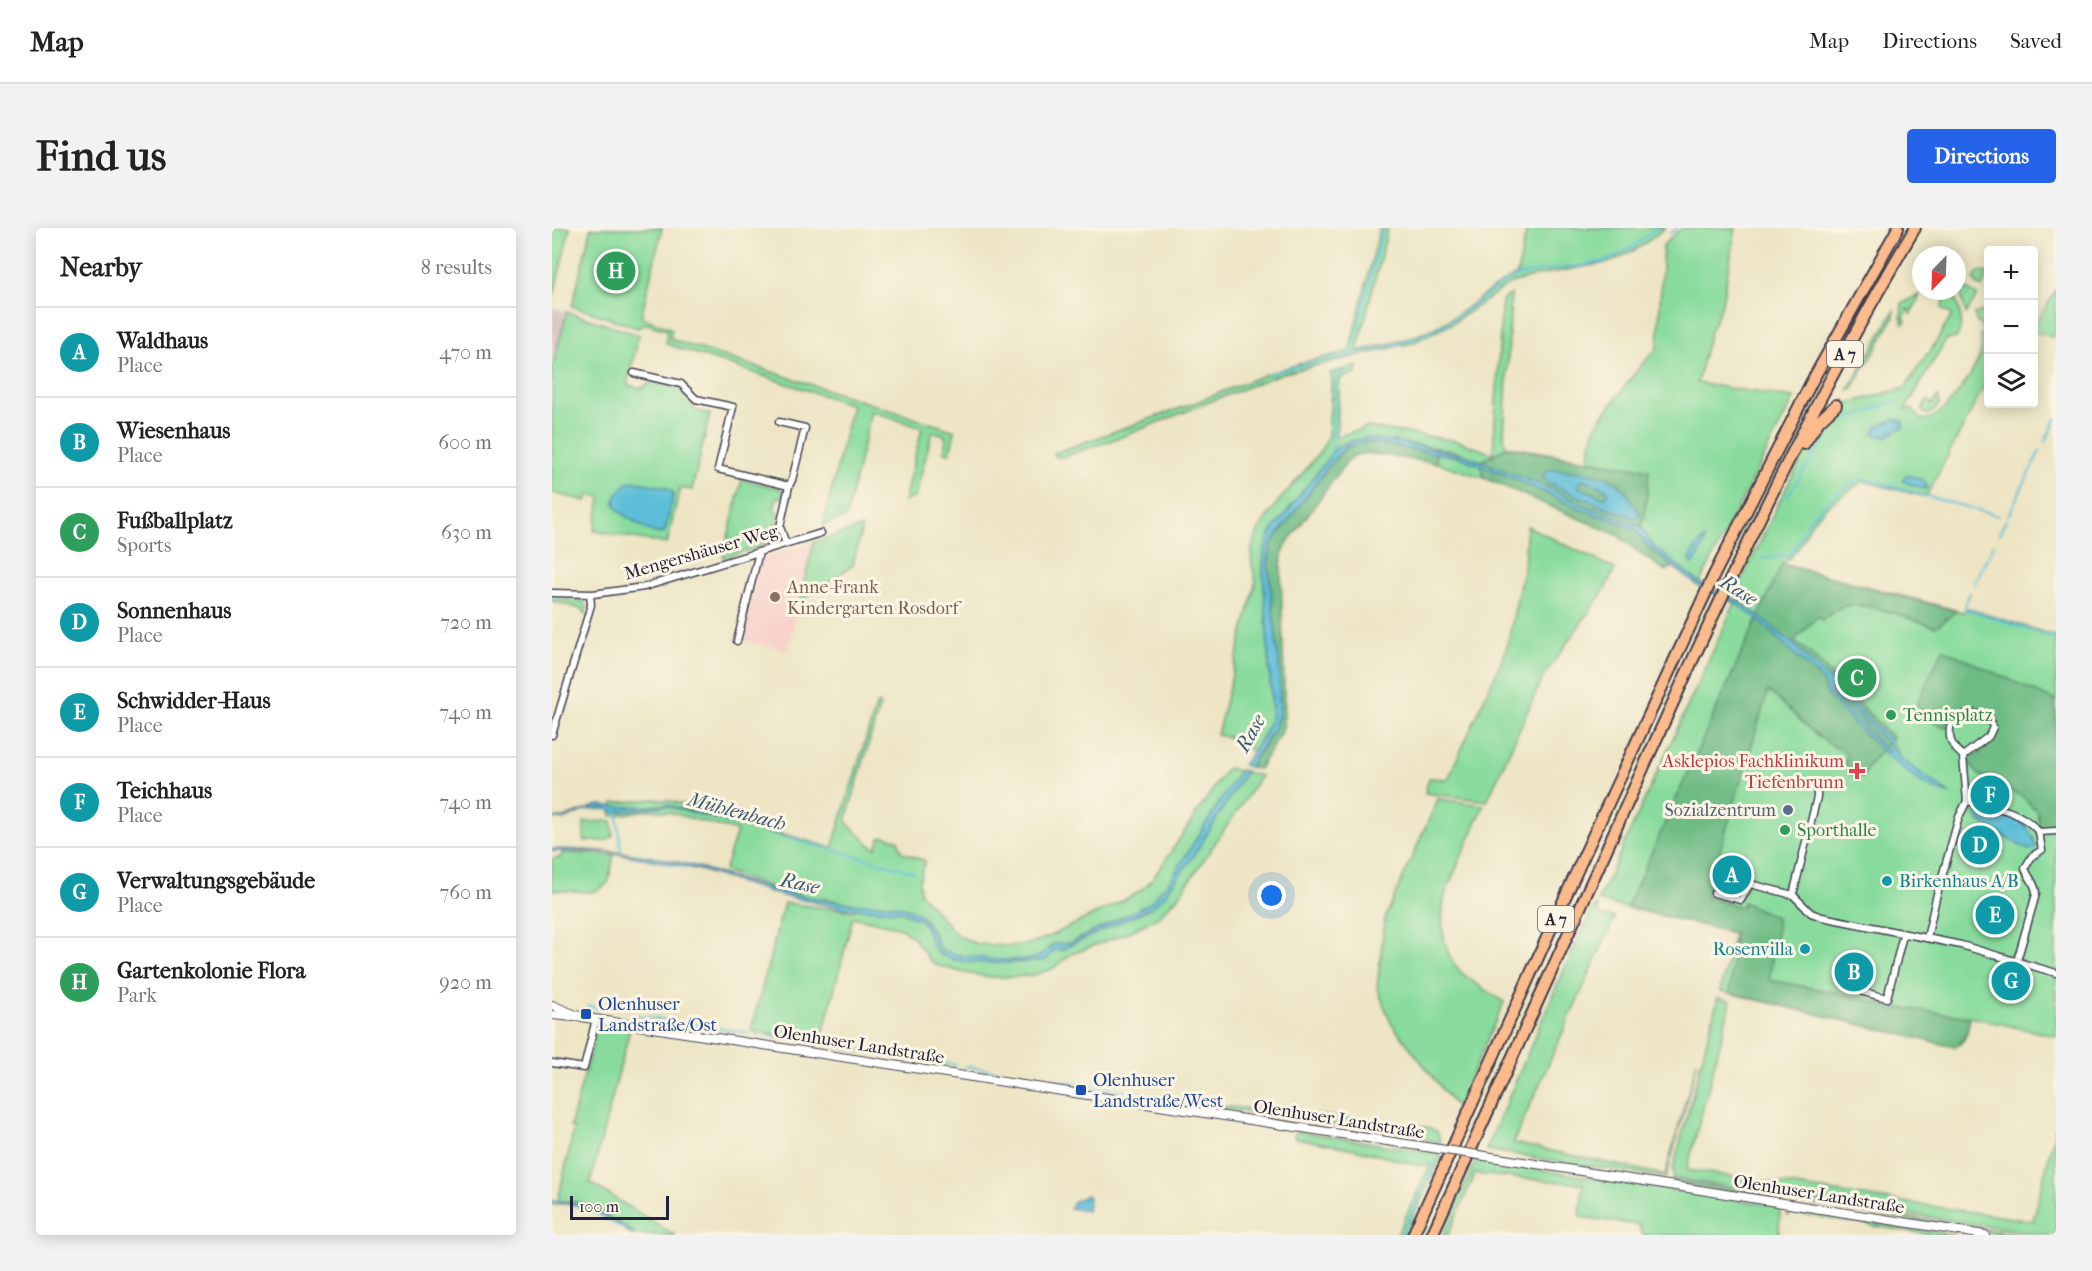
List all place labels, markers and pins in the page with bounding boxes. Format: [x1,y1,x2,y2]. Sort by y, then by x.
pin: H [596,248,636,294]
place label: Anne-Frank Kindergarten Rosdorf [786,577,962,619]
marker: Anne-Frank Kindergarten Rosdorf [768,590,782,604]
pin: C [1838,656,1876,700]
place label: Tennisplatz [1903,705,1993,726]
marker: Tennisplatz [1884,708,1898,722]
place label: Asklepios Fachklinikum Tiefenbrunn [1662,751,1845,793]
marker: Asklepios Fachklinikum Tiefenbrunn [1848,762,1866,780]
pin: F [1970,772,2010,818]
place label: Sozialzentrum [1665,800,1776,821]
marker: Sozialzentrum [1781,803,1795,817]
place label: Sporthalle [1797,820,1876,841]
pin: D [1960,822,2000,868]
marker: Sporthalle [1778,823,1792,837]
pin: A [1712,852,1752,898]
place label: Birkenhaus A/B [1899,871,2019,892]
marker: Birkenhaus A/B [1880,874,1894,888]
pin: E [1976,892,2014,938]
place label: Rosenvilla [1713,939,1794,960]
marker: Rosenvilla [1798,942,1812,956]
pin: B [1834,950,1874,994]
pin: G [1992,958,2030,1004]
place label: Olenhuser Landstraße/Ost [598,994,718,1036]
marker: Olenhuser Landstraße/Ost [579,1007,593,1021]
place label: Olenhuser Landstraße/West [1093,1070,1224,1112]
marker: Olenhuser Landstraße/West [1074,1083,1088,1097]

